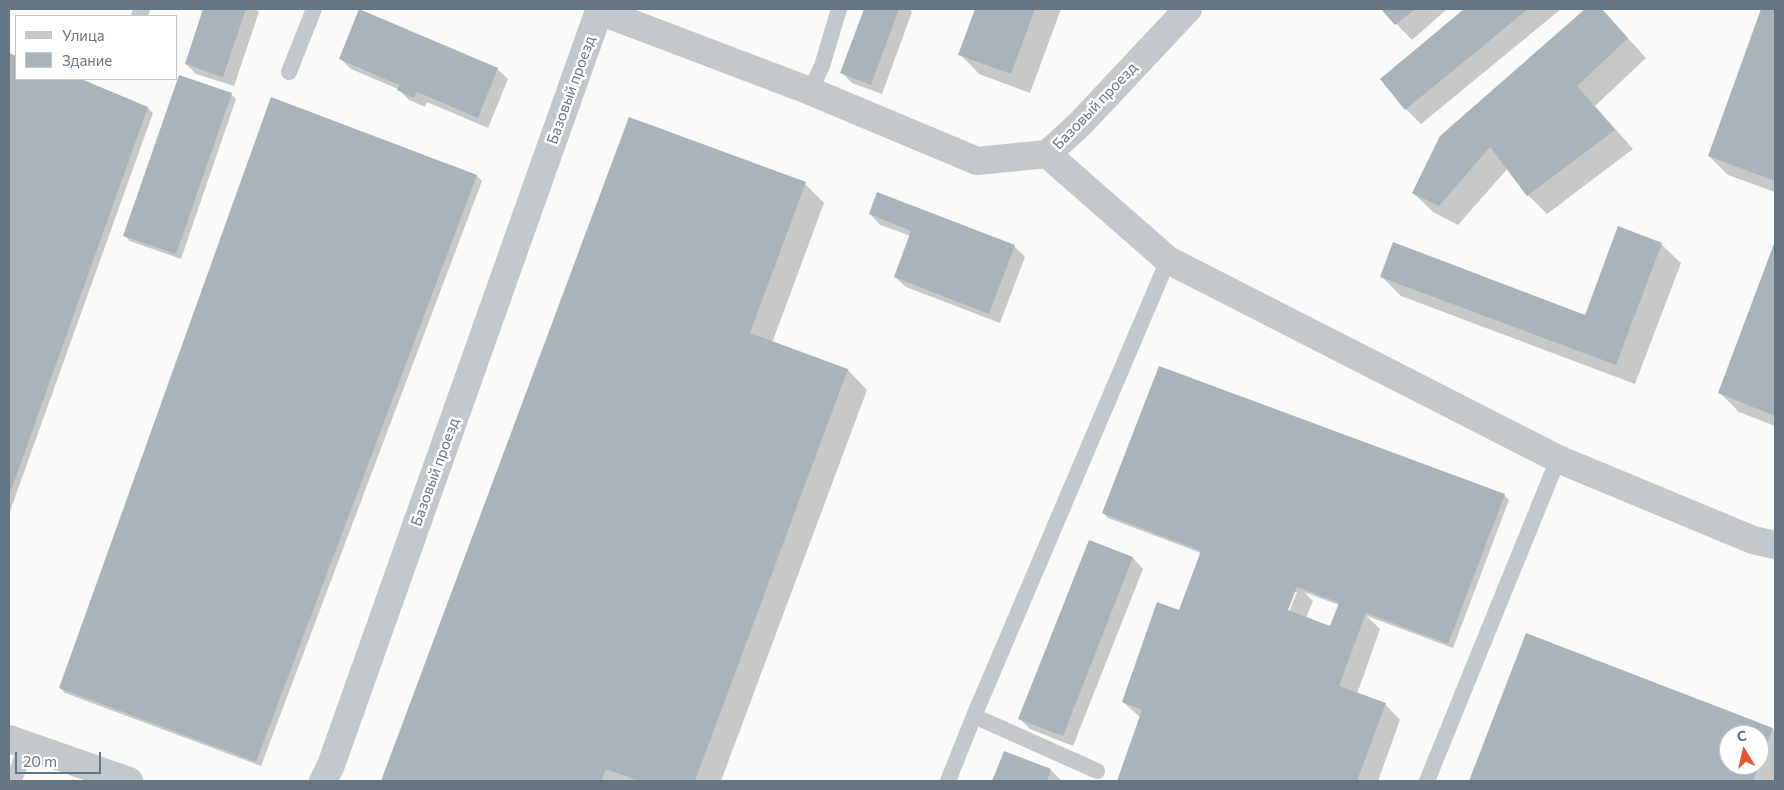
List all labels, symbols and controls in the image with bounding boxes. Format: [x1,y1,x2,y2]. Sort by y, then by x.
legend [15,15,178,80]
text: Улица [62,26,104,44]
street label: Базовый проезд [543,33,599,147]
text: Здание [62,51,112,69]
street label: Базовый проезд [1049,59,1141,153]
street label: Базовый проезд [407,415,463,529]
north arrow [1719,725,1769,775]
text: С [1736,727,1748,745]
scale bar [18,742,104,774]
text: 20 m [23,752,57,770]

